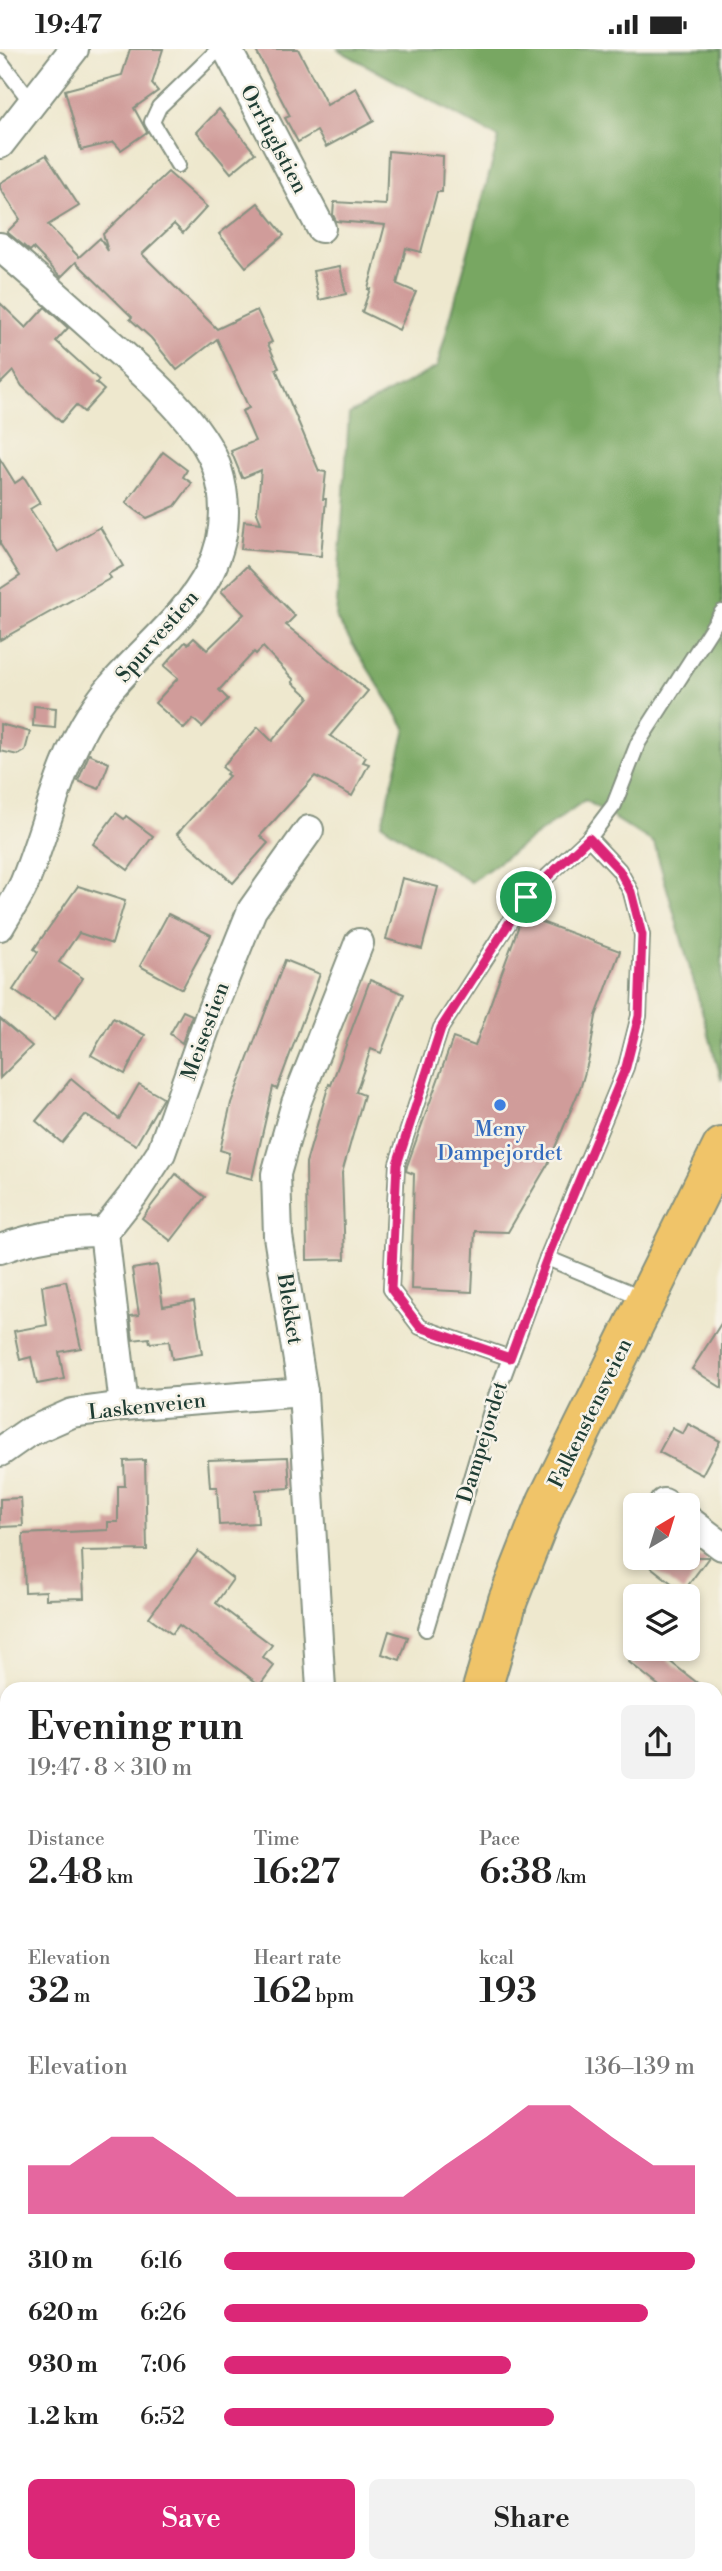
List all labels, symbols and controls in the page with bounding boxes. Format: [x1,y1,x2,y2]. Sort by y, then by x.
text: 19:47 [35,9,102,41]
street label: Orrfuglstien [234,81,313,199]
street label: Spurvestien [111,585,205,688]
pin [496,867,556,927]
icon: arrive [507,878,545,916]
street label: Meisestien [176,978,236,1084]
marker: Meny Dampejordet [492,1097,508,1113]
place label: Meny Dampejordet [437,1117,563,1167]
street label: Blekket [270,1271,308,1347]
street label: Falkenstensveien [543,1334,639,1493]
street label: Dampejordet [452,1378,514,1506]
street label: Laskenveien [87,1388,208,1426]
north arrow [623,1493,700,1570]
map controls [623,1493,700,1661]
button: layers [623,1584,700,1661]
text: Evening run [28,1704,243,1751]
button: share [621,1705,695,1779]
text: 19:47 · 8 × 310 m [28,1754,192,1782]
text: Distance [28,1827,105,1851]
text: Time [254,1827,299,1851]
text: Pace [479,1827,520,1851]
text: 2.48 [28,1851,103,1894]
text: 16:27 [254,1851,340,1894]
text: 6:38 [479,1851,553,1894]
text: km [103,1865,133,1889]
text: /km [553,1865,587,1889]
text: Elevation [28,1946,110,1970]
text: Heart rate [254,1946,341,1970]
text: kcal [479,1946,514,1970]
text: 32 [28,1970,70,2013]
text: 162 [254,1970,312,2013]
text: 193 [479,1970,537,2013]
text: m [70,1984,90,2008]
text: bpm [312,1984,354,2008]
text: Elevation [28,2053,128,2081]
text: 136–139 m [585,2053,695,2081]
text: 310 m [28,2247,93,2275]
text: 6:16 [140,2247,182,2275]
text: 620 m [28,2299,98,2327]
text: 6:26 [140,2299,186,2327]
text: 930 m [28,2351,98,2379]
text: 7:06 [140,2351,186,2379]
text: 1.2 km [28,2403,99,2431]
text: 6:52 [140,2403,185,2431]
button: Save [28,2479,355,2559]
button: Share [369,2479,695,2559]

